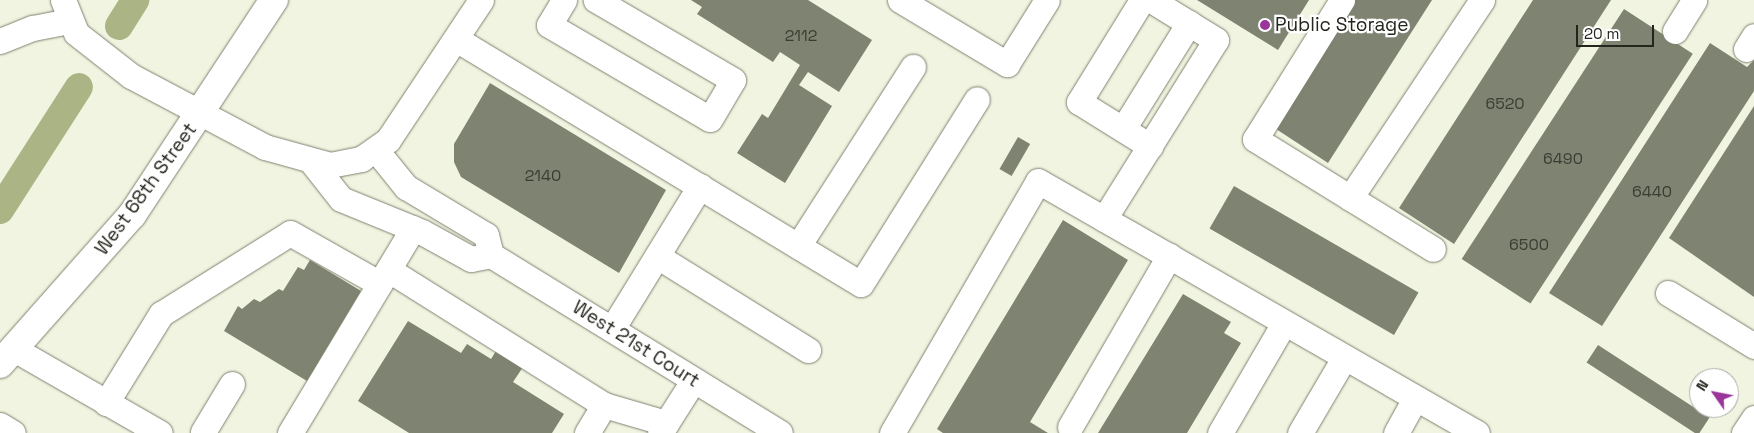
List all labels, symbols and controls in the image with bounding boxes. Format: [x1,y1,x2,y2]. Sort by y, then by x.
place label: Public Storage [1275,14,1409,36]
scale bar [1579,15,1656,47]
marker: Public Storage [1259,19,1271,31]
text: 20 m [1584,24,1619,43]
house number: 2112 [785,26,817,46]
house number: 6520 [1485,94,1525,114]
street label: West 68th Street [90,118,202,260]
house number: 6490 [1543,149,1583,169]
house number: 2140 [525,166,561,186]
house number: 6440 [1632,182,1672,202]
house number: 6500 [1509,235,1549,255]
street label: West 21st Court [568,296,704,392]
north arrow [1689,368,1739,418]
text: N [1692,377,1712,394]

